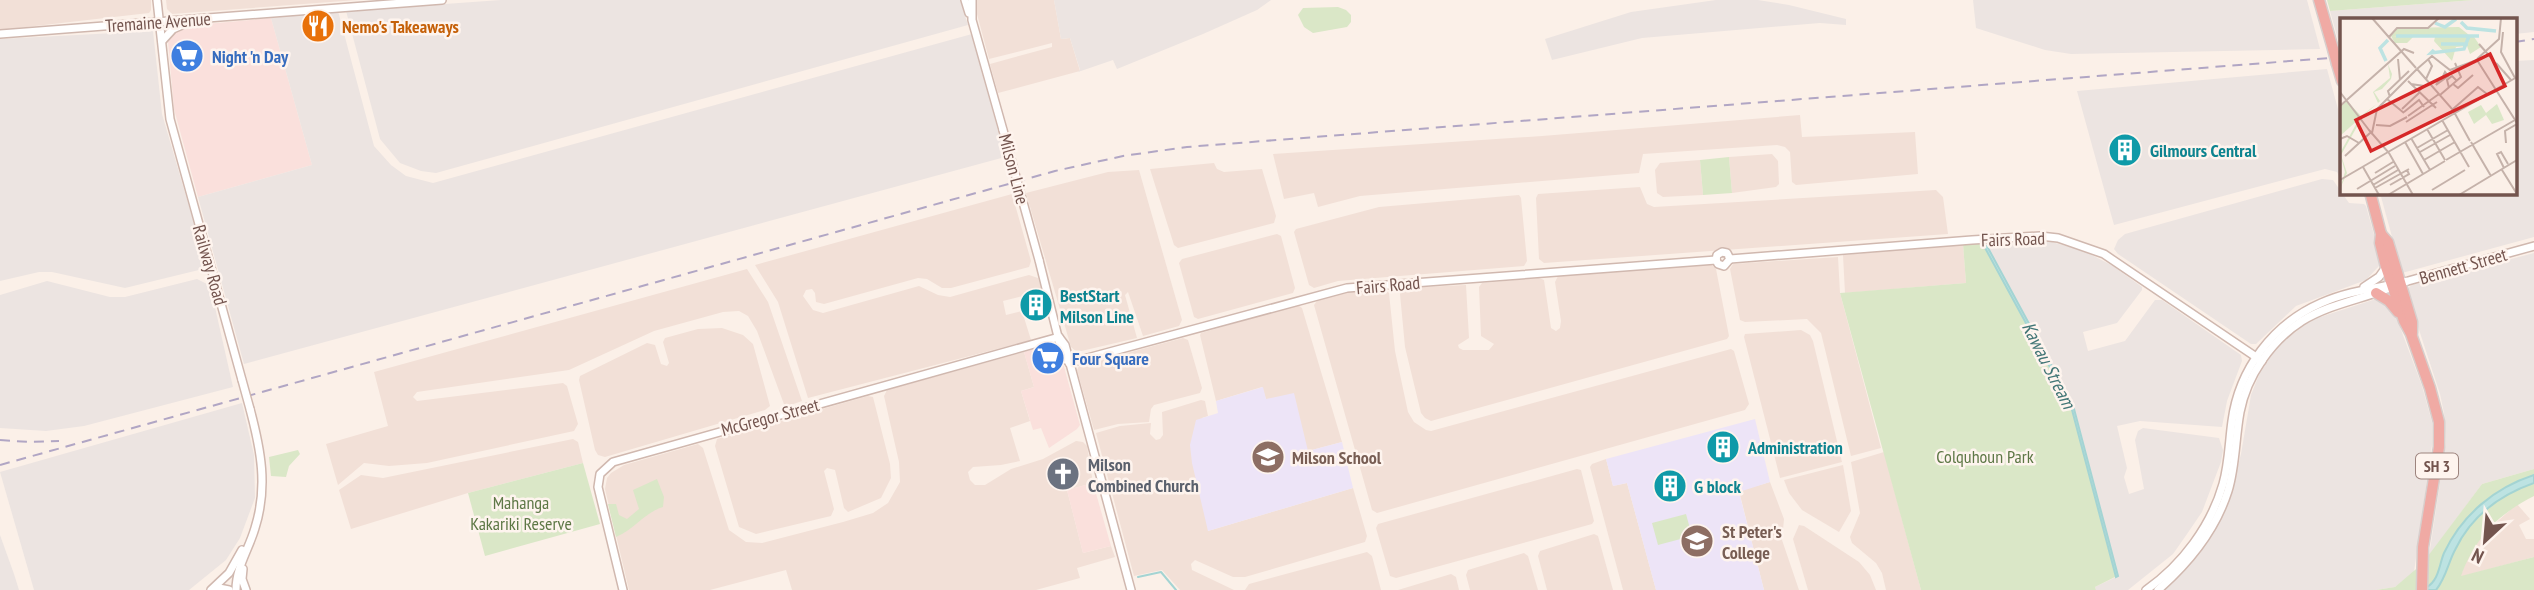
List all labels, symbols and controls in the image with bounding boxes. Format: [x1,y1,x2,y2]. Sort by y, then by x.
street label: Tremaine Avenue [104,7,212,37]
restaurant icon: Nemo's Takeaways [299,7,337,45]
place label: Nemo's Takeaways [342,15,459,38]
inset map [2340,18,2516,194]
supermarket icon: Night 'n Day [168,37,206,75]
place label: Night 'n Day [212,45,289,68]
street label: Milson Line [994,131,1034,207]
building icon: Gilmours Central [2106,131,2144,169]
place label: Gilmours Central [2150,139,2257,162]
street label: Railway Road [188,222,232,308]
street label: Fairs Road [1981,226,2045,252]
street label: Bennett Street [2417,243,2510,289]
street label: Fairs Road [1355,271,1421,299]
place label: BestStart Milson Line [1060,284,1134,328]
building icon: BestStart Milson Line [1017,286,1055,324]
water label: Kawau Stream [2017,318,2082,414]
supermarket icon: Four Square [1029,339,1067,377]
place label: Four Square [1072,347,1149,370]
street label: McGregor Street [718,393,822,441]
building icon: Administration [1704,428,1742,466]
place label: Administration [1747,436,1843,459]
school or university icon: Milson School [1249,438,1287,476]
park label: Colquhoun Park [1936,445,2034,468]
place label: Milson School [1292,446,1382,469]
place label: Milson Combined Church [1088,453,1199,497]
road number: SH 3 [2416,453,2458,478]
church icon: Milson Combined Church [1044,455,1082,493]
building icon: G block [1651,467,1689,505]
place label: G block [1694,475,1741,498]
park label: Mahanga Kakariki Reserve [470,491,572,535]
north arrow [2450,506,2520,576]
place label: St Peter's College [1722,520,1782,564]
school or university icon: St Peter's College [1678,522,1716,560]
text: N [2468,543,2487,569]

